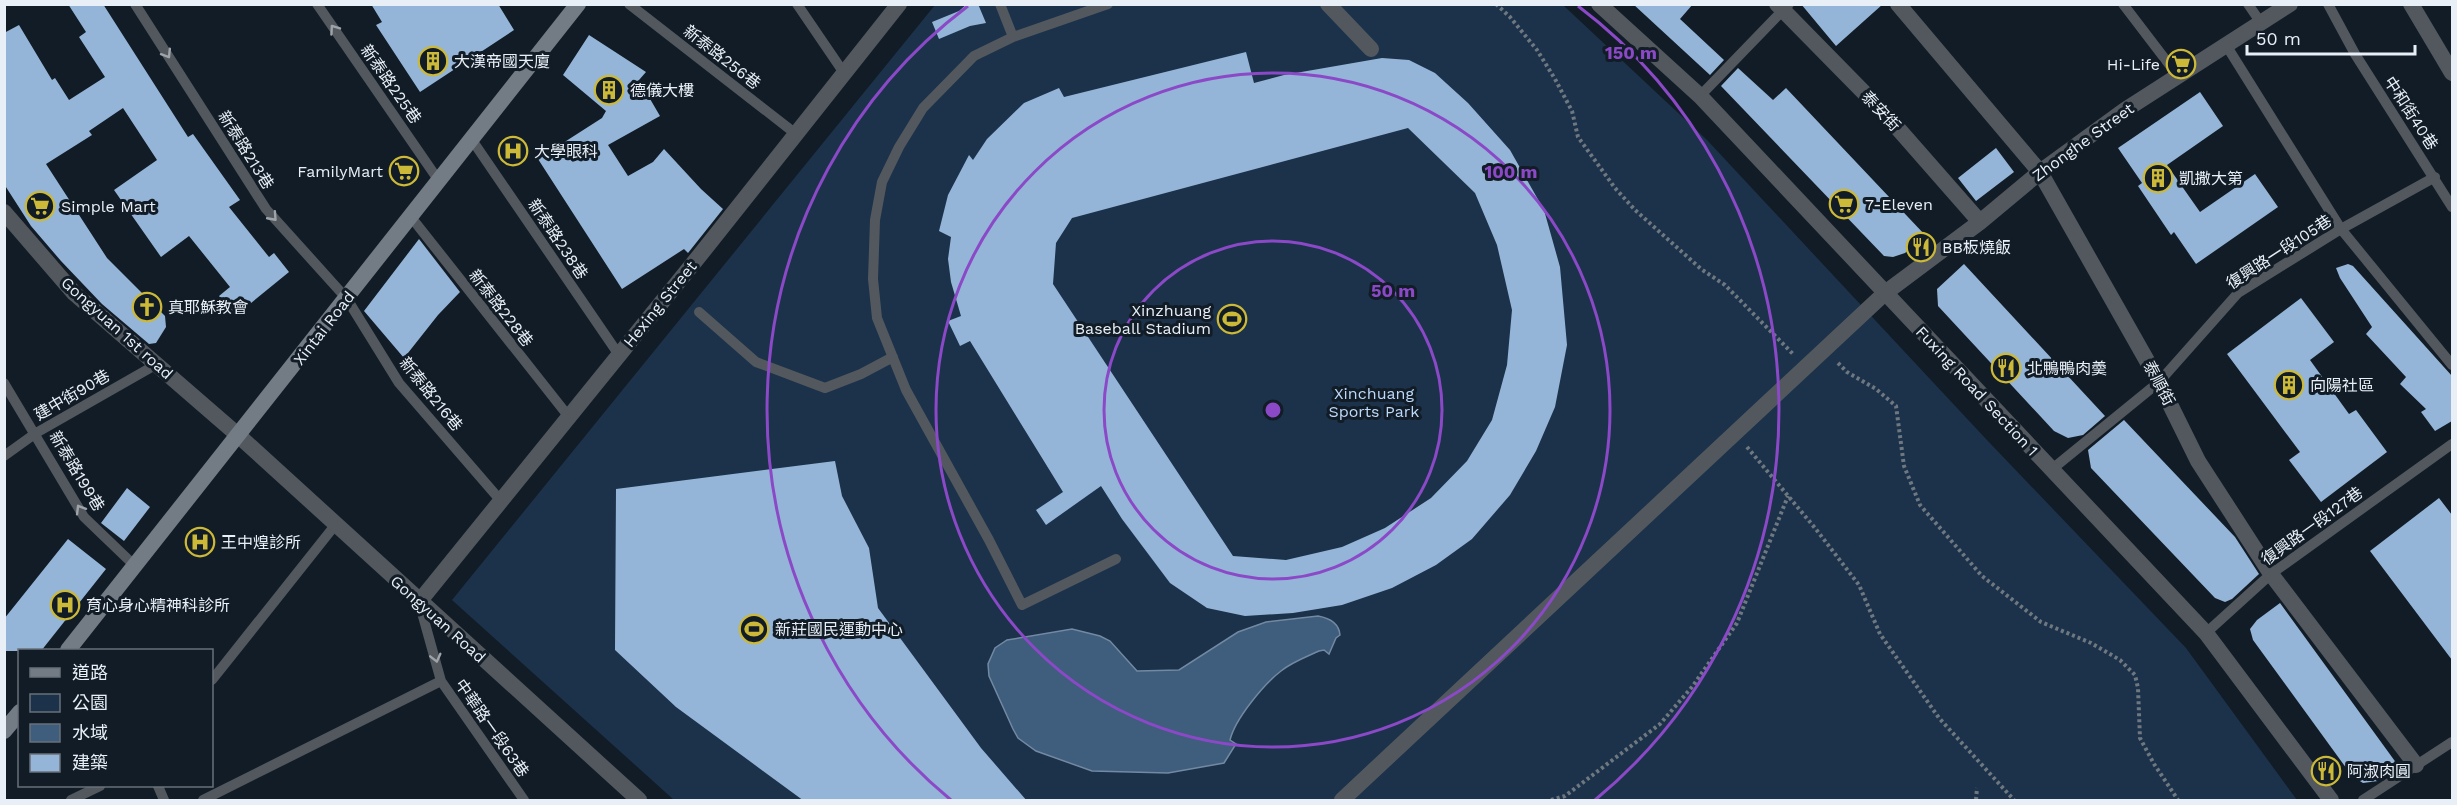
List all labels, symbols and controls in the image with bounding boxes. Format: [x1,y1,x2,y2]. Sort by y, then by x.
scale bar [2247,18,2415,56]
street label: 新泰路256巷 [680,21,764,93]
one-way arrow [330,25,341,36]
text: 50 m [2256,28,2301,49]
street label: 新泰路225巷 [357,41,425,127]
text: 150 m [1605,42,1657,63]
building icon: 大漢帝國天廈 [417,45,449,77]
one-way arrow [159,48,171,58]
supermarket icon: Hi-Life [2165,48,2197,80]
place label: 大漢帝國天廈 [454,52,550,71]
place label: Hi-Life [2107,55,2160,74]
street label: 中和街40巷 [2380,73,2442,153]
building icon: 德儀大樓 [593,74,625,106]
place label: 德儀大樓 [630,81,694,100]
street label: 泰安街 [1858,87,1904,135]
street label: Zhonghe Street [2029,99,2138,185]
street label: 新泰路213巷 [214,107,278,193]
hospital icon: 大學眼科 [497,135,529,167]
place label: 大學眼科 [534,142,598,161]
supermarket icon: FamilyMart [388,155,420,187]
text: 100 m [1484,161,1538,182]
place label: FamilyMart [297,162,383,181]
building icon: 凱撒大第 [2142,162,2174,194]
place label: 凱撒大第 [2179,169,2243,188]
supermarket icon: 7-Eleven [1828,188,1860,220]
supermarket icon: Simple Mart [24,190,56,222]
street label: 新泰路238巷 [524,195,592,283]
place label: 7-Eleven [1865,195,1933,214]
place label: Simple Mart [61,197,156,216]
one-way arrow [266,210,277,221]
street label: 復興路一段105巷 [2223,211,2335,293]
restaurant icon: BB板燒飯 [1905,231,1937,263]
place label: BB板燒飯 [1942,238,2011,257]
street label: Hexing Street [619,257,701,351]
street label: 新泰路228巷 [465,266,537,350]
street label: Gongyuan 1st road [57,273,177,383]
text: 50 m [1371,280,1415,301]
street label: Xintai Road [289,287,359,369]
church icon: 真耶穌教會 [131,291,163,323]
place label: 真耶穌教會 [168,298,248,317]
place label: Xinzhuang Baseball Stadium [1075,301,1211,338]
sports icon: Xinzhuang Baseball Stadium [1216,303,1248,335]
street label: Fuxing Road Section 1 [1912,322,2042,460]
restaurant icon: 北鴨鴨肉羮 [1990,352,2022,384]
street label: 新泰路216巷 [396,353,466,435]
street label: 泰順街 [2139,357,2179,409]
place label: 北鴨鴨肉羮 [2027,359,2107,378]
street label: 建中街90巷 [31,366,113,424]
building icon: 向陽社區 [2273,369,2305,401]
place label: 向陽社區 [2310,376,2374,395]
park label: Xinchuang Sports Park [1329,384,1419,421]
centre of rings [1263,400,1283,420]
street label: 新泰路199巷 [46,428,108,514]
street label: 復興路一段127巷 [2258,483,2366,569]
one-way arrow [76,505,87,515]
hospital icon: 王中煌診所 [184,526,216,558]
place label: 王中煌診所 [221,533,301,552]
street label: Gongyuan Road [387,571,489,667]
hospital icon: 育心身心精神科診所 [49,589,81,621]
place label: 育心身心精神科診所 [86,596,230,615]
sports icon: 新莊國民運動中心 [738,613,770,645]
place label: 新莊國民運動中心 [775,620,903,639]
legend [18,649,213,787]
one-way arrow [428,653,441,663]
text: 道路 [72,662,108,683]
street label: 中華路一段63巷 [451,675,533,781]
text: 公園 [72,692,108,713]
text: 水域 [72,722,108,743]
text: 建築 [72,752,108,773]
restaurant icon: 阿淑肉圓 [2310,755,2342,787]
place label: 阿淑肉圓 [2347,762,2411,781]

